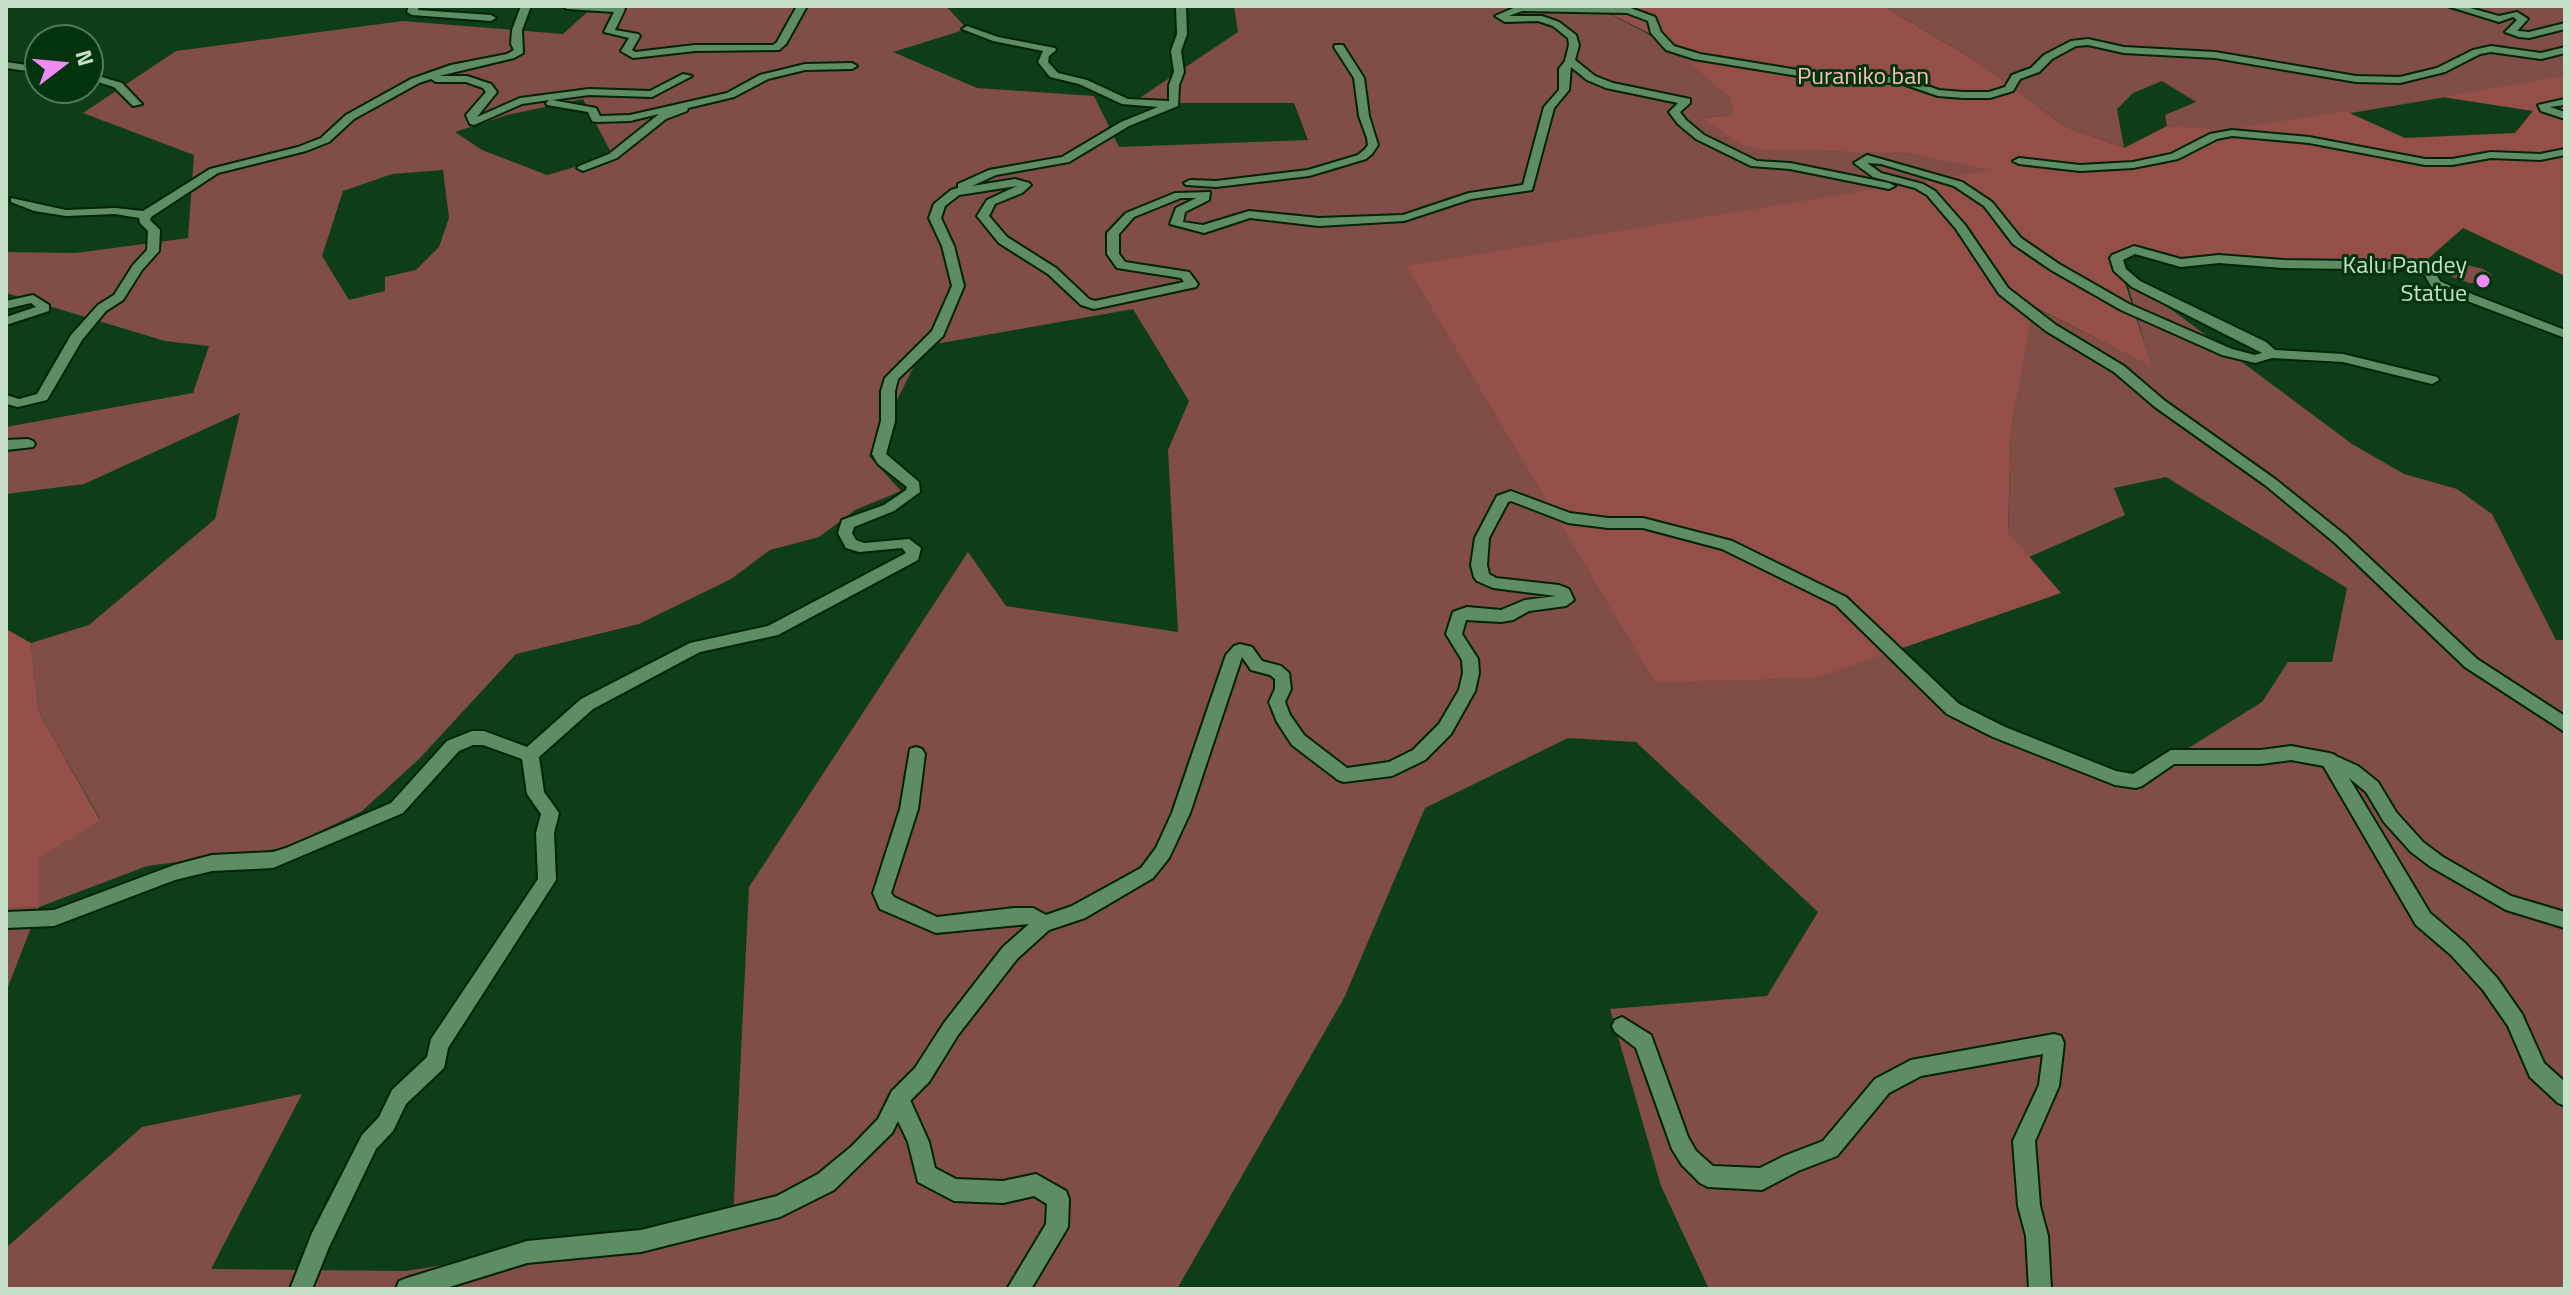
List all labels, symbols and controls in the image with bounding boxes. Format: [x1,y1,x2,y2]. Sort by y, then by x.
north arrow [24,24,104,104]
text: N [67,46,104,70]
park label: Puraniko ban [1797,64,1929,92]
place label: Kalu Pandey Statue [2343,253,2467,309]
marker: Kalu Pandey Statue [2474,272,2492,290]

